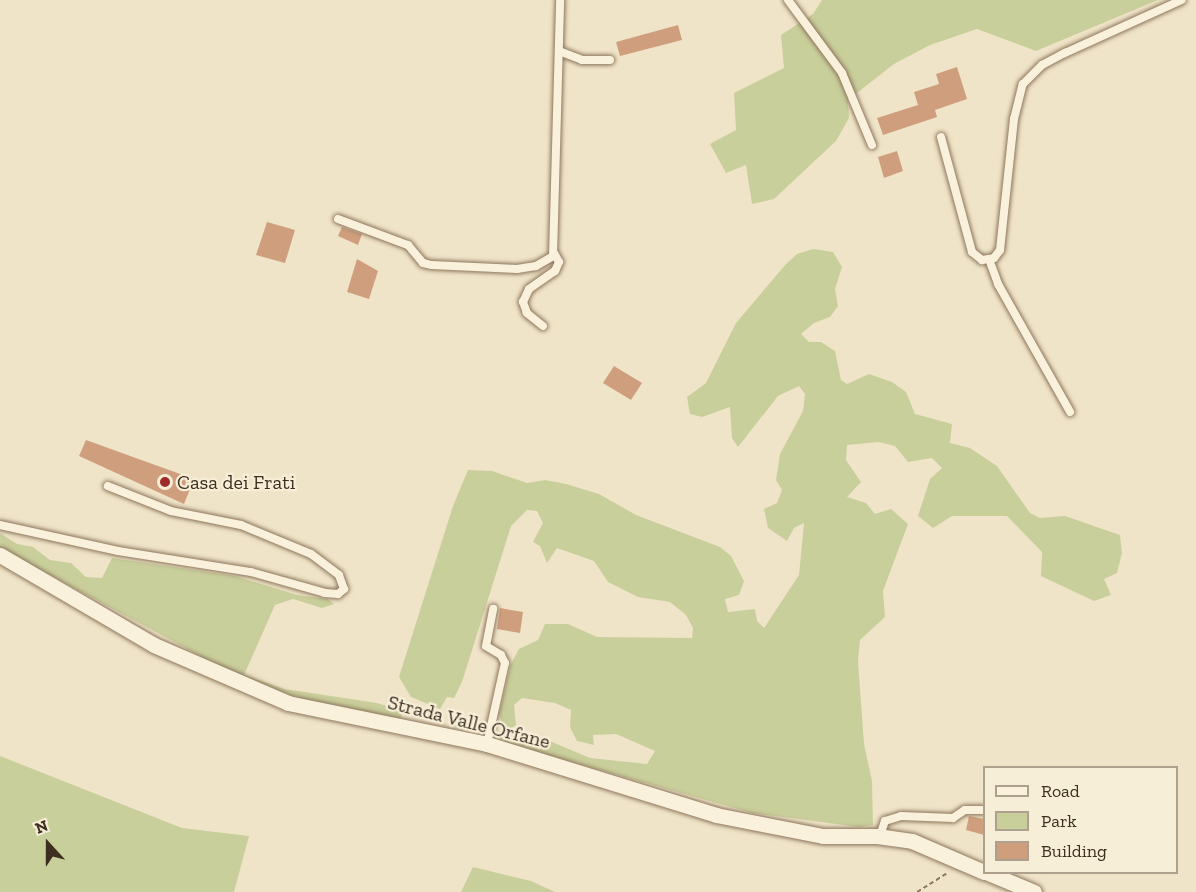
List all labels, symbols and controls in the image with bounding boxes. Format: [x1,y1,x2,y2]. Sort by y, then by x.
place label: Casa dei Frati [177,470,295,494]
marker: Casa dei Frati [158,475,172,489]
street label: Strada Valle Orfane [385,690,553,754]
legend [983,766,1178,874]
text: Road [1041,780,1080,802]
text: Park [1041,810,1077,832]
north arrow [18,814,78,874]
text: N [32,816,50,838]
text: Building [1041,840,1107,862]

